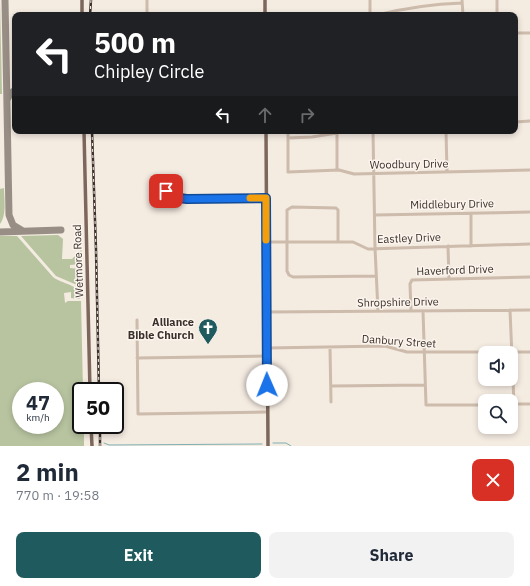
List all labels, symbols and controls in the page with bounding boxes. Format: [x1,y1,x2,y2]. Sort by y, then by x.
text: 500 m [94,24,176,61]
icon: left [28,28,80,80]
text: Chipley Circle [94,60,204,83]
icon: left [212,104,234,126]
icon: ahead [254,104,276,126]
icon: right [296,104,318,126]
street label: Woodbury Drive [370,156,448,172]
pin [149,174,183,208]
icon: arrive [155,180,177,202]
street label: Middlebury Drive [410,196,494,212]
street label: Wetmore Road [70,224,86,298]
street label: Eastley Drive [377,230,441,246]
street label: Haverford Drive [416,262,494,278]
street label: Shropshire Drive [357,294,439,310]
place label: Alliance Bible Church [128,315,194,342]
church icon: Alliance Bible Church [197,317,219,345]
street label: Danbury Street [361,331,437,351]
map controls [478,346,518,434]
button: sound [478,346,518,386]
position arrow [246,364,288,406]
speed limit sign: 50 [72,382,124,434]
text: 47 [26,389,50,416]
button: search [478,394,518,434]
text: km/h [26,411,50,424]
text: 2 min [16,456,79,488]
button: close [472,459,514,501]
text: 770 m · 19:58 [16,487,99,504]
button: Exit [16,532,261,578]
button: Share [269,532,514,578]

